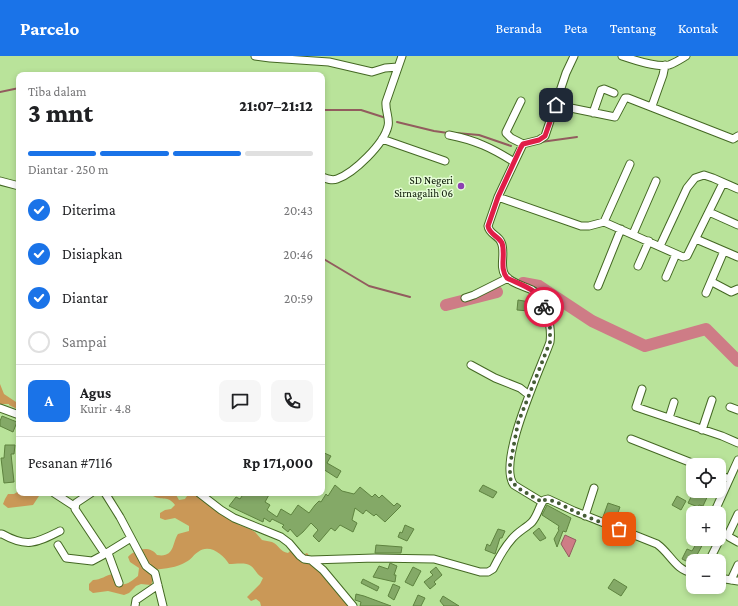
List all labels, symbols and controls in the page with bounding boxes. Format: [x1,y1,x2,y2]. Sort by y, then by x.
text: Parcelo [20,18,79,39]
text: Beranda [496,20,542,36]
text: Peta [564,20,588,36]
text: Tentang [610,20,656,36]
text: Kontak [678,20,718,36]
text: Tiba dalam [28,84,86,99]
pin [539,88,573,122]
icon: home [545,94,567,116]
text: 21:07–21:12 [239,98,313,114]
text: 3 mnt [28,99,93,128]
text: Diantar · 250 m [28,162,109,177]
place label: SD Negeri Sirnagalih 06 [394,174,453,200]
marker: SD Negeri Sirnagalih 06 [456,181,466,191]
icon: check [28,199,50,221]
text: Diterima [62,202,116,218]
text: 20:43 [284,203,313,218]
icon: check [28,243,50,265]
text: Disiapkan [62,246,123,262]
text: 20:46 [283,247,313,262]
icon: check [28,287,50,309]
courier [524,287,564,327]
text: Diantar [62,290,108,306]
text: 20:59 [284,291,313,306]
icon: bike [533,296,555,318]
text: Sampai [62,334,107,350]
button: chat [219,380,261,422]
button: phone [271,380,313,422]
text: Agus [80,385,111,401]
text: A [45,393,53,409]
text: Kurir · 4.8 [80,401,131,416]
text: Pesanan #7116 [28,455,113,471]
text: Rp 171,000 [243,455,313,471]
map controls [686,458,726,594]
button: locate [686,458,726,498]
button: + [686,506,726,546]
pin [602,512,636,546]
icon: bag [608,518,630,540]
button: − [686,554,726,594]

